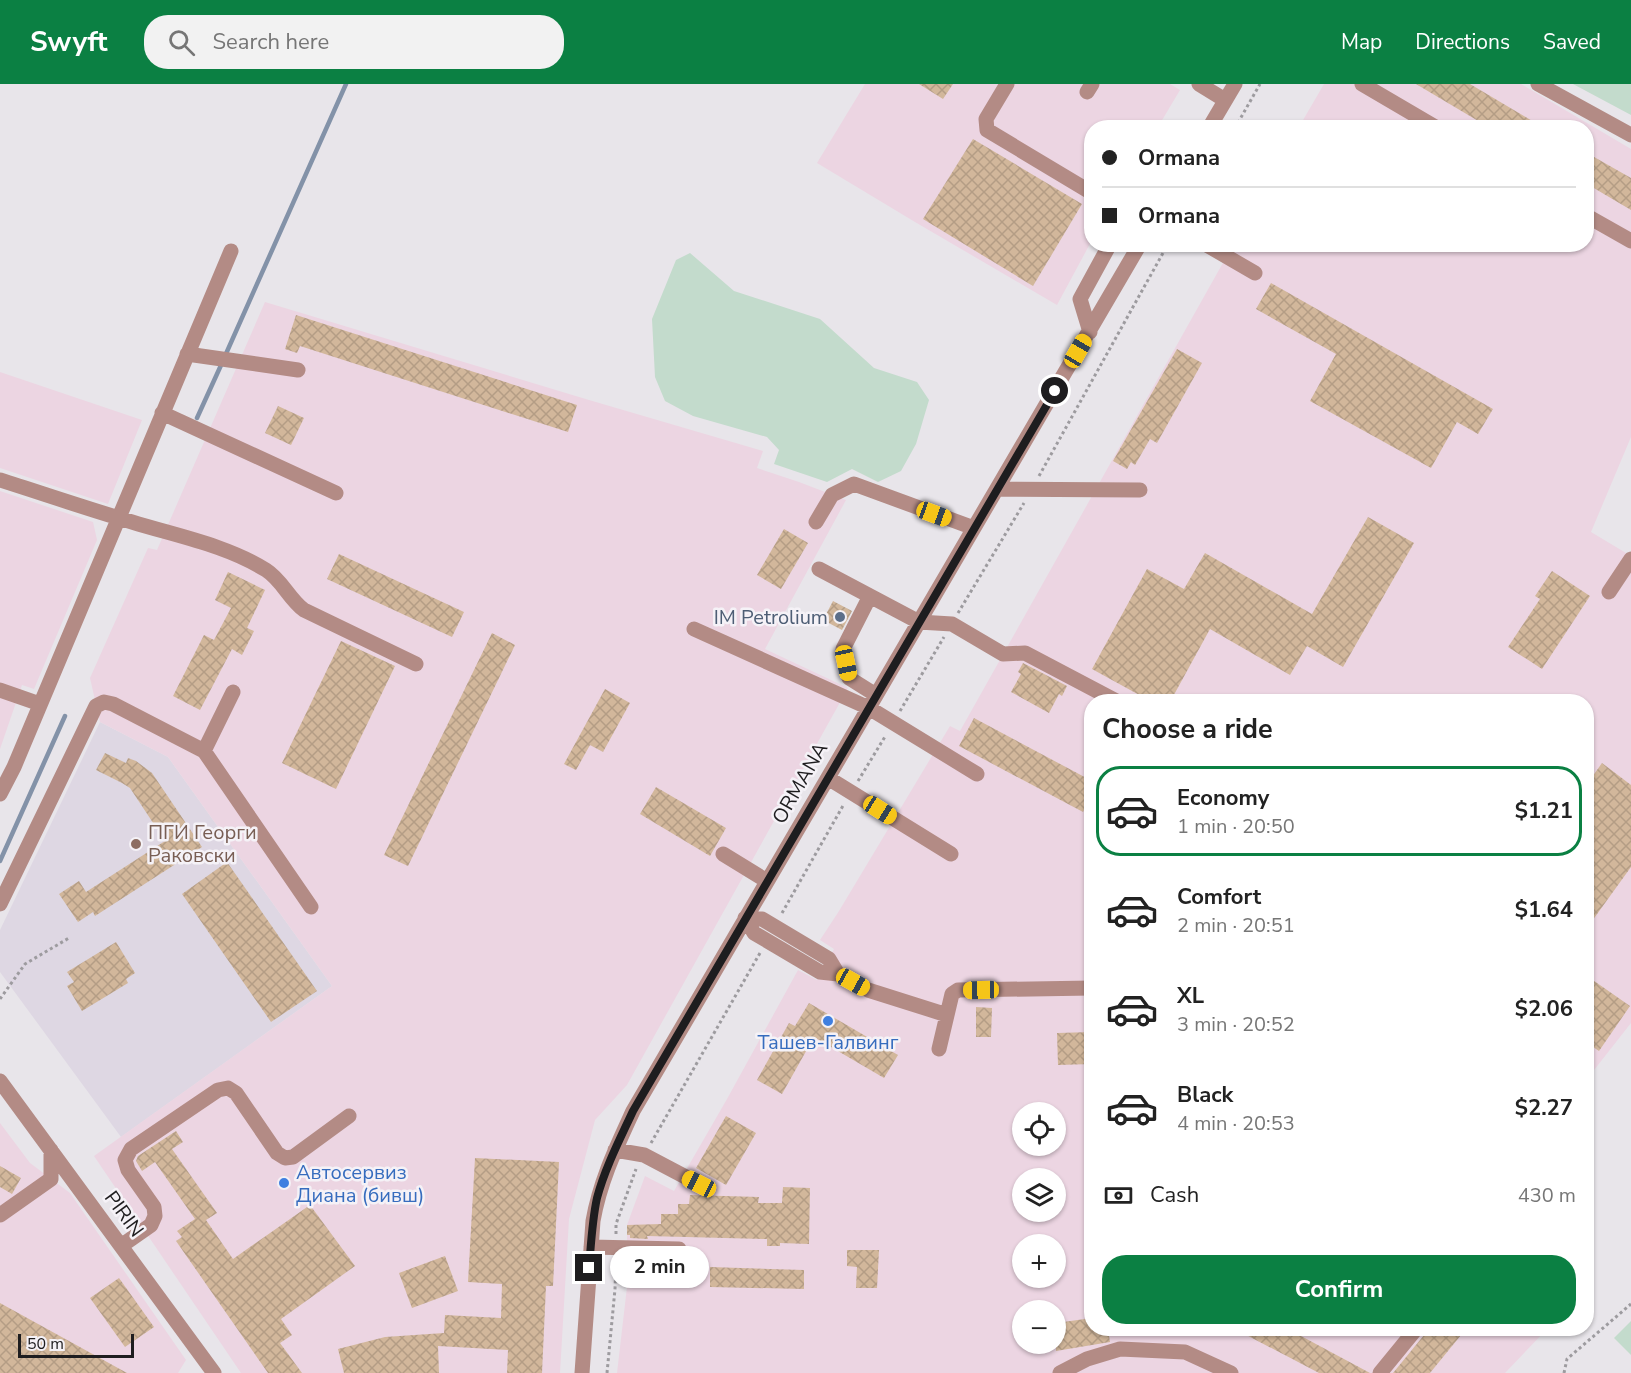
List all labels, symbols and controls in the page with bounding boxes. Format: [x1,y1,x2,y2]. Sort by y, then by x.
search box [144,15,564,69]
text: Swyft [30,23,108,61]
icon: search [165,26,198,59]
text: Search here [213,27,329,57]
text: Map [1341,28,1382,56]
text: Directions [1415,28,1510,56]
text: Saved [1543,28,1601,56]
text: Ormana [1138,143,1220,173]
text: Ormana [1138,201,1220,231]
car [1061,331,1095,371]
route start [1041,377,1068,404]
car [914,499,954,529]
place label: IM Petrolium [714,604,828,631]
marker: IM Petrolium [833,610,847,624]
car [833,644,859,682]
text: Choose a ride [1102,711,1273,748]
street label: ORMANA [766,737,834,829]
text: Economy [1177,783,1269,813]
icon: car [1105,784,1159,838]
car [860,793,900,827]
text: $1.21 [1515,796,1573,826]
text: 1 min · 20:50 [1177,813,1295,840]
place label: ПГИ Георги Раковски [148,819,257,869]
marker: ПГИ Георги Раковски [129,837,143,851]
text: Comfort [1177,882,1261,912]
icon: car [1105,883,1159,937]
text: $1.64 [1515,895,1573,925]
text: 2 min · 20:51 [1177,912,1295,939]
car [833,965,873,999]
car [963,981,999,999]
text: XL [1177,981,1204,1011]
icon: car [1105,982,1159,1036]
text: $2.06 [1515,994,1573,1024]
text: 3 min · 20:52 [1177,1011,1295,1038]
marker: Ташев-Галвинг [821,1014,835,1028]
place label: Ташев-Галвинг [758,1029,899,1056]
text: Black [1177,1080,1233,1110]
icon: car [1105,1081,1159,1135]
text: $2.27 [1515,1093,1573,1123]
map controls [1012,1102,1066,1354]
button: locate [1012,1102,1066,1156]
text: 4 min · 20:53 [1177,1110,1295,1137]
place label: Автосервиз Диана (бивш) [296,1159,424,1209]
car [679,1168,719,1200]
button: layers [1012,1168,1066,1222]
marker: Автосервиз Диана (бивш) [277,1176,291,1190]
icon: cash [1102,1179,1135,1212]
text: Cash [1150,1180,1199,1210]
text: 430 m [1518,1182,1576,1209]
street label: PIRIN [98,1185,150,1243]
button: + [1012,1234,1066,1288]
callout: 2 min [610,1247,709,1289]
text: 2 min [634,1253,685,1280]
route end [575,1254,602,1281]
button: Confirm [1102,1255,1576,1324]
button: − [1012,1300,1066,1354]
scale bar [18,1331,134,1358]
text: 50 m [27,1333,64,1355]

